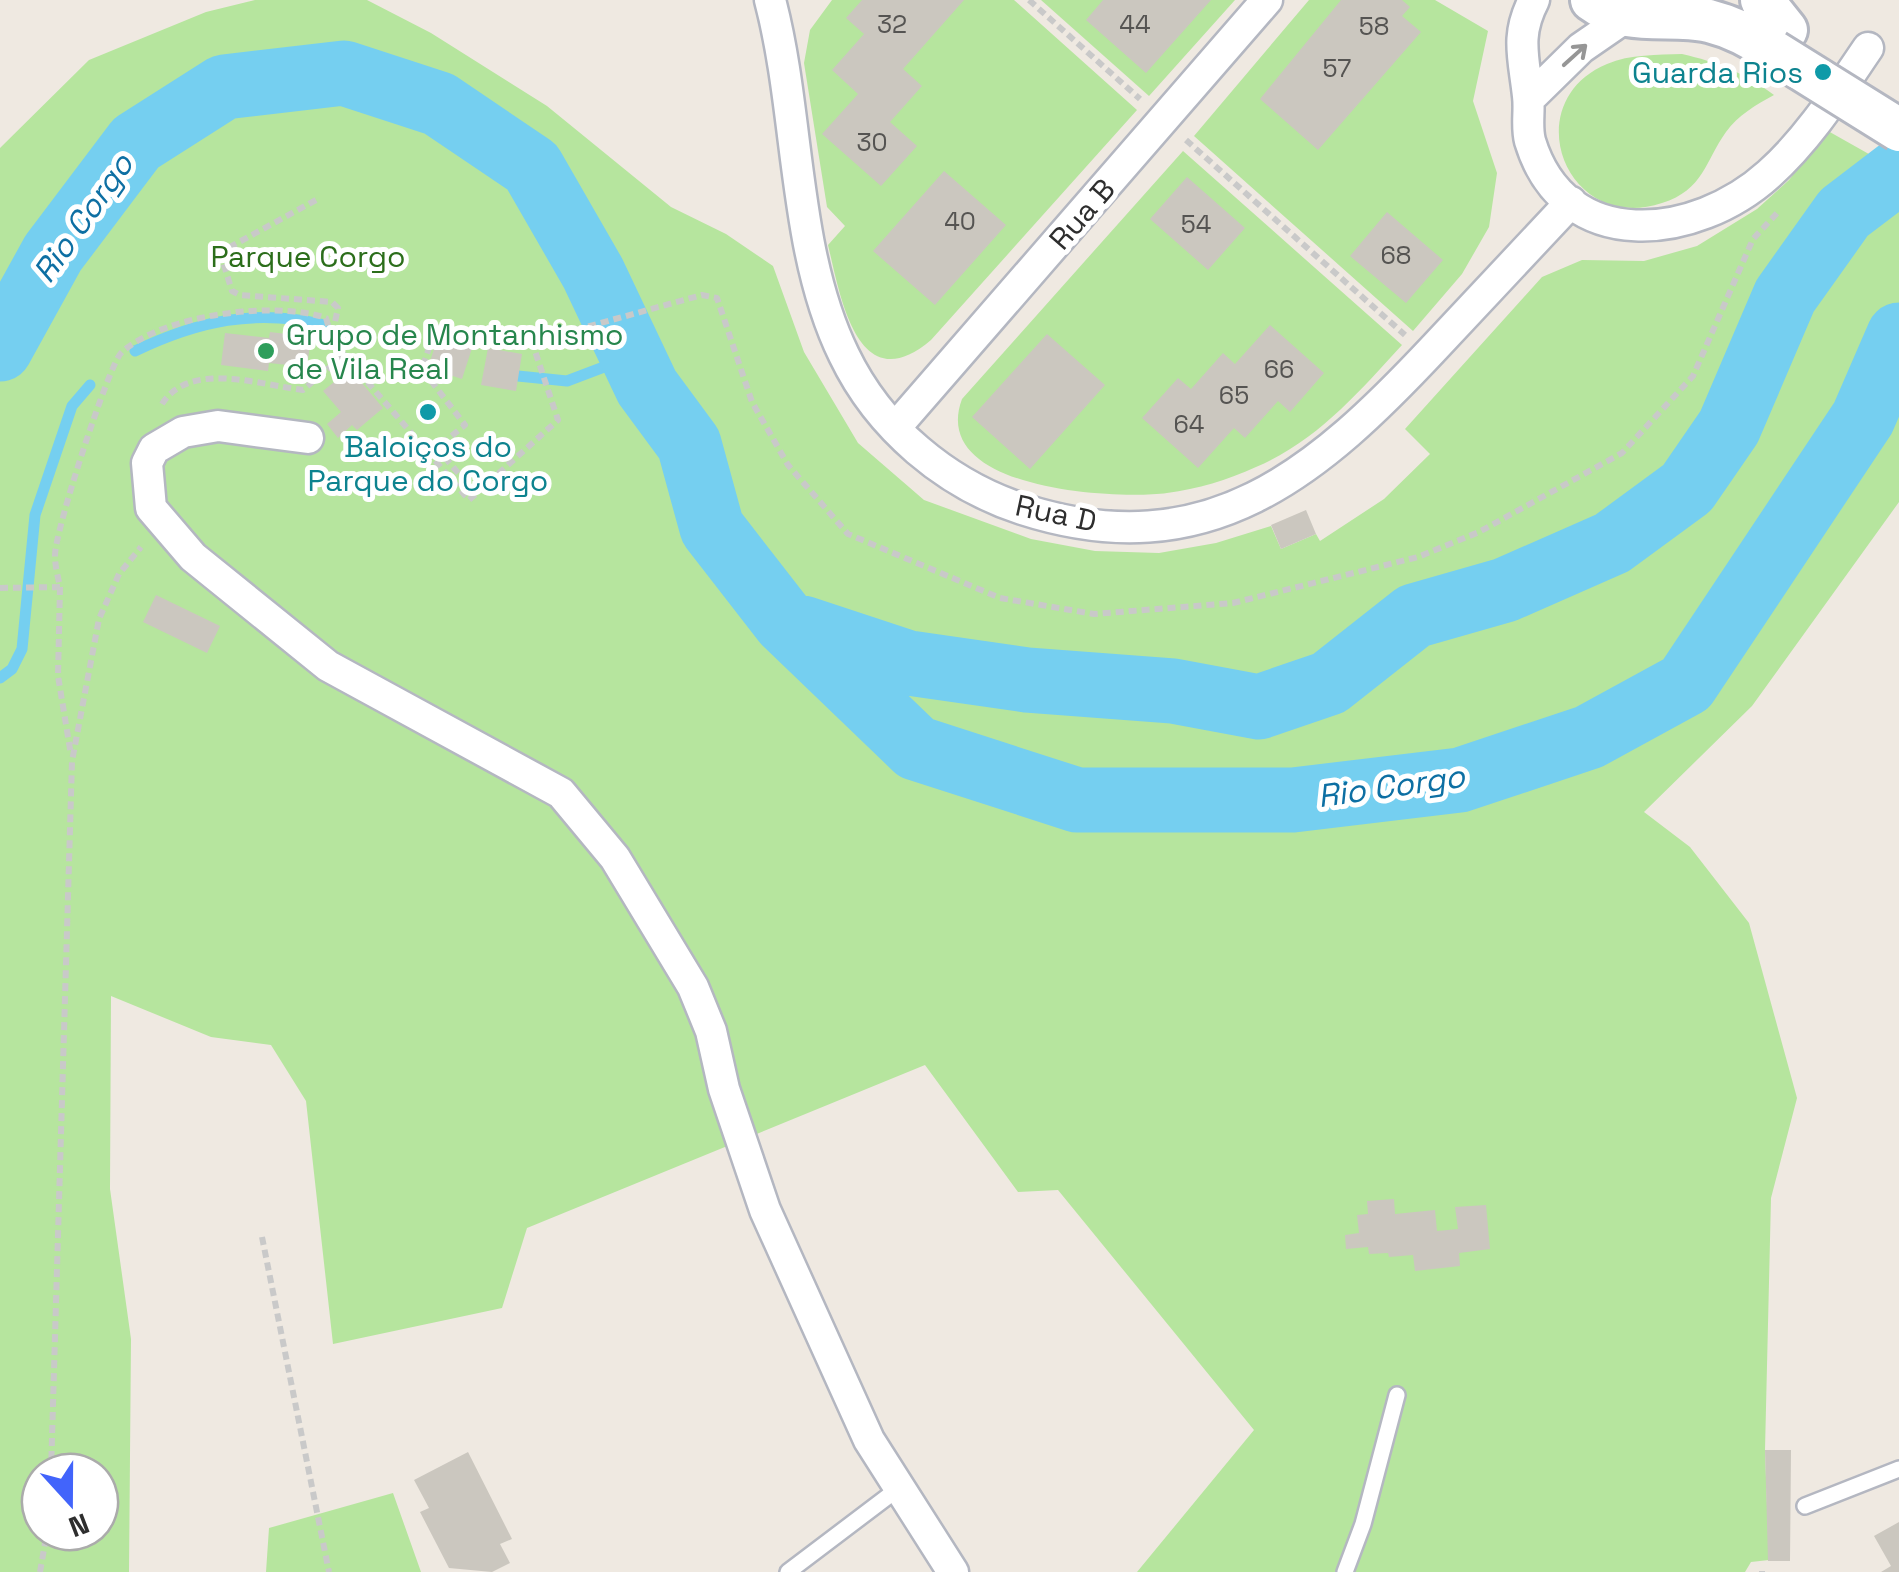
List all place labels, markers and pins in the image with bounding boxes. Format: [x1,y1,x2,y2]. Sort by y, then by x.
place label: Guarda Rios [1632,53,1803,92]
marker: Guarda Rios [1812,61,1834,83]
place label: Grupo de Montanhismo de Vila Real [286,315,624,388]
marker: Grupo de Montanhismo de Vila Real [255,340,277,362]
marker: Baloiços do Parque do Corgo [417,401,439,423]
place label: Baloiços do Parque do Corgo [308,427,548,500]

